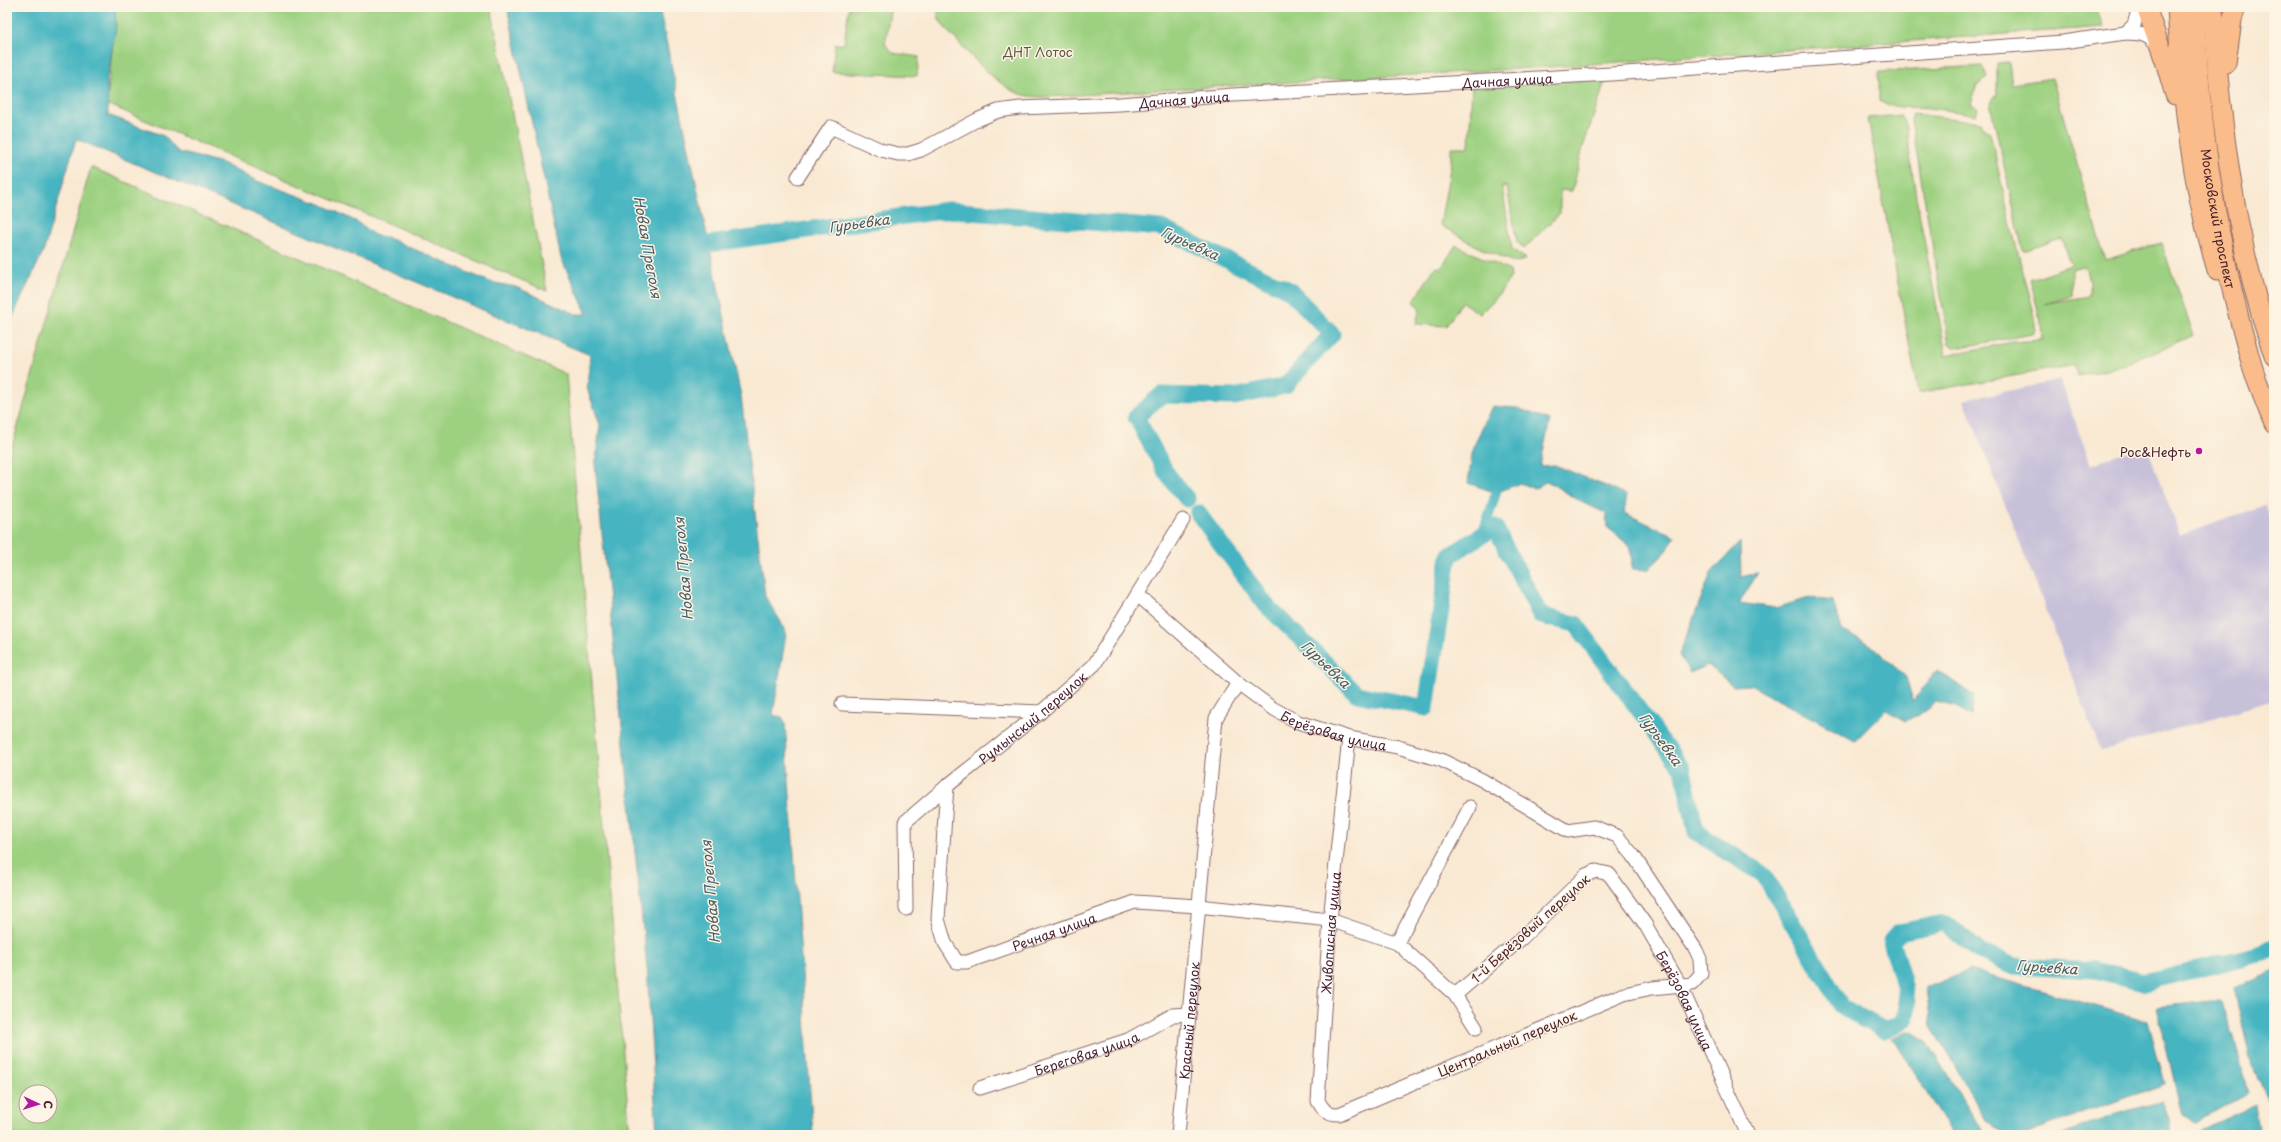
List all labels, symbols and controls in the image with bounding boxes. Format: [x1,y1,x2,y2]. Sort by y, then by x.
park label: ДНТ Лотос [1002,42,1073,61]
street label: Дачная улица [1461,68,1554,92]
street label: Дачная улица [1137,86,1231,112]
street label: Московский проспект [2197,147,2241,291]
water label: Новая Преголя [629,194,668,301]
water label: Гурьевка [827,208,892,238]
water label: Гурьевка [1158,221,1223,266]
place label: Рос&Нефть [2120,442,2191,461]
marker: Рос&Нефть [2194,446,2204,456]
water label: Новая Преголя [668,515,698,621]
water label: Гурьевка [1297,635,1356,694]
street label: Румынский переулок [974,666,1091,768]
street label: Берёзовая улица [1278,705,1389,754]
water label: Гурьевка [1634,708,1688,771]
water label: Новая Преголя [695,838,725,944]
street label: 1-й Берёзовый переулок [1466,869,1594,987]
street label: Живописная улица [1316,870,1345,995]
street label: Речная улица [1009,907,1099,955]
street label: Берёзовая улица [1653,947,1718,1054]
water label: Гурьевка [2016,954,2080,980]
street label: Красный переулок [1174,961,1203,1080]
street label: Центральный переулок [1435,1005,1580,1081]
street label: Береговая улица [1032,1026,1143,1079]
north arrow [18,1084,58,1124]
text: С [40,1100,57,1109]

